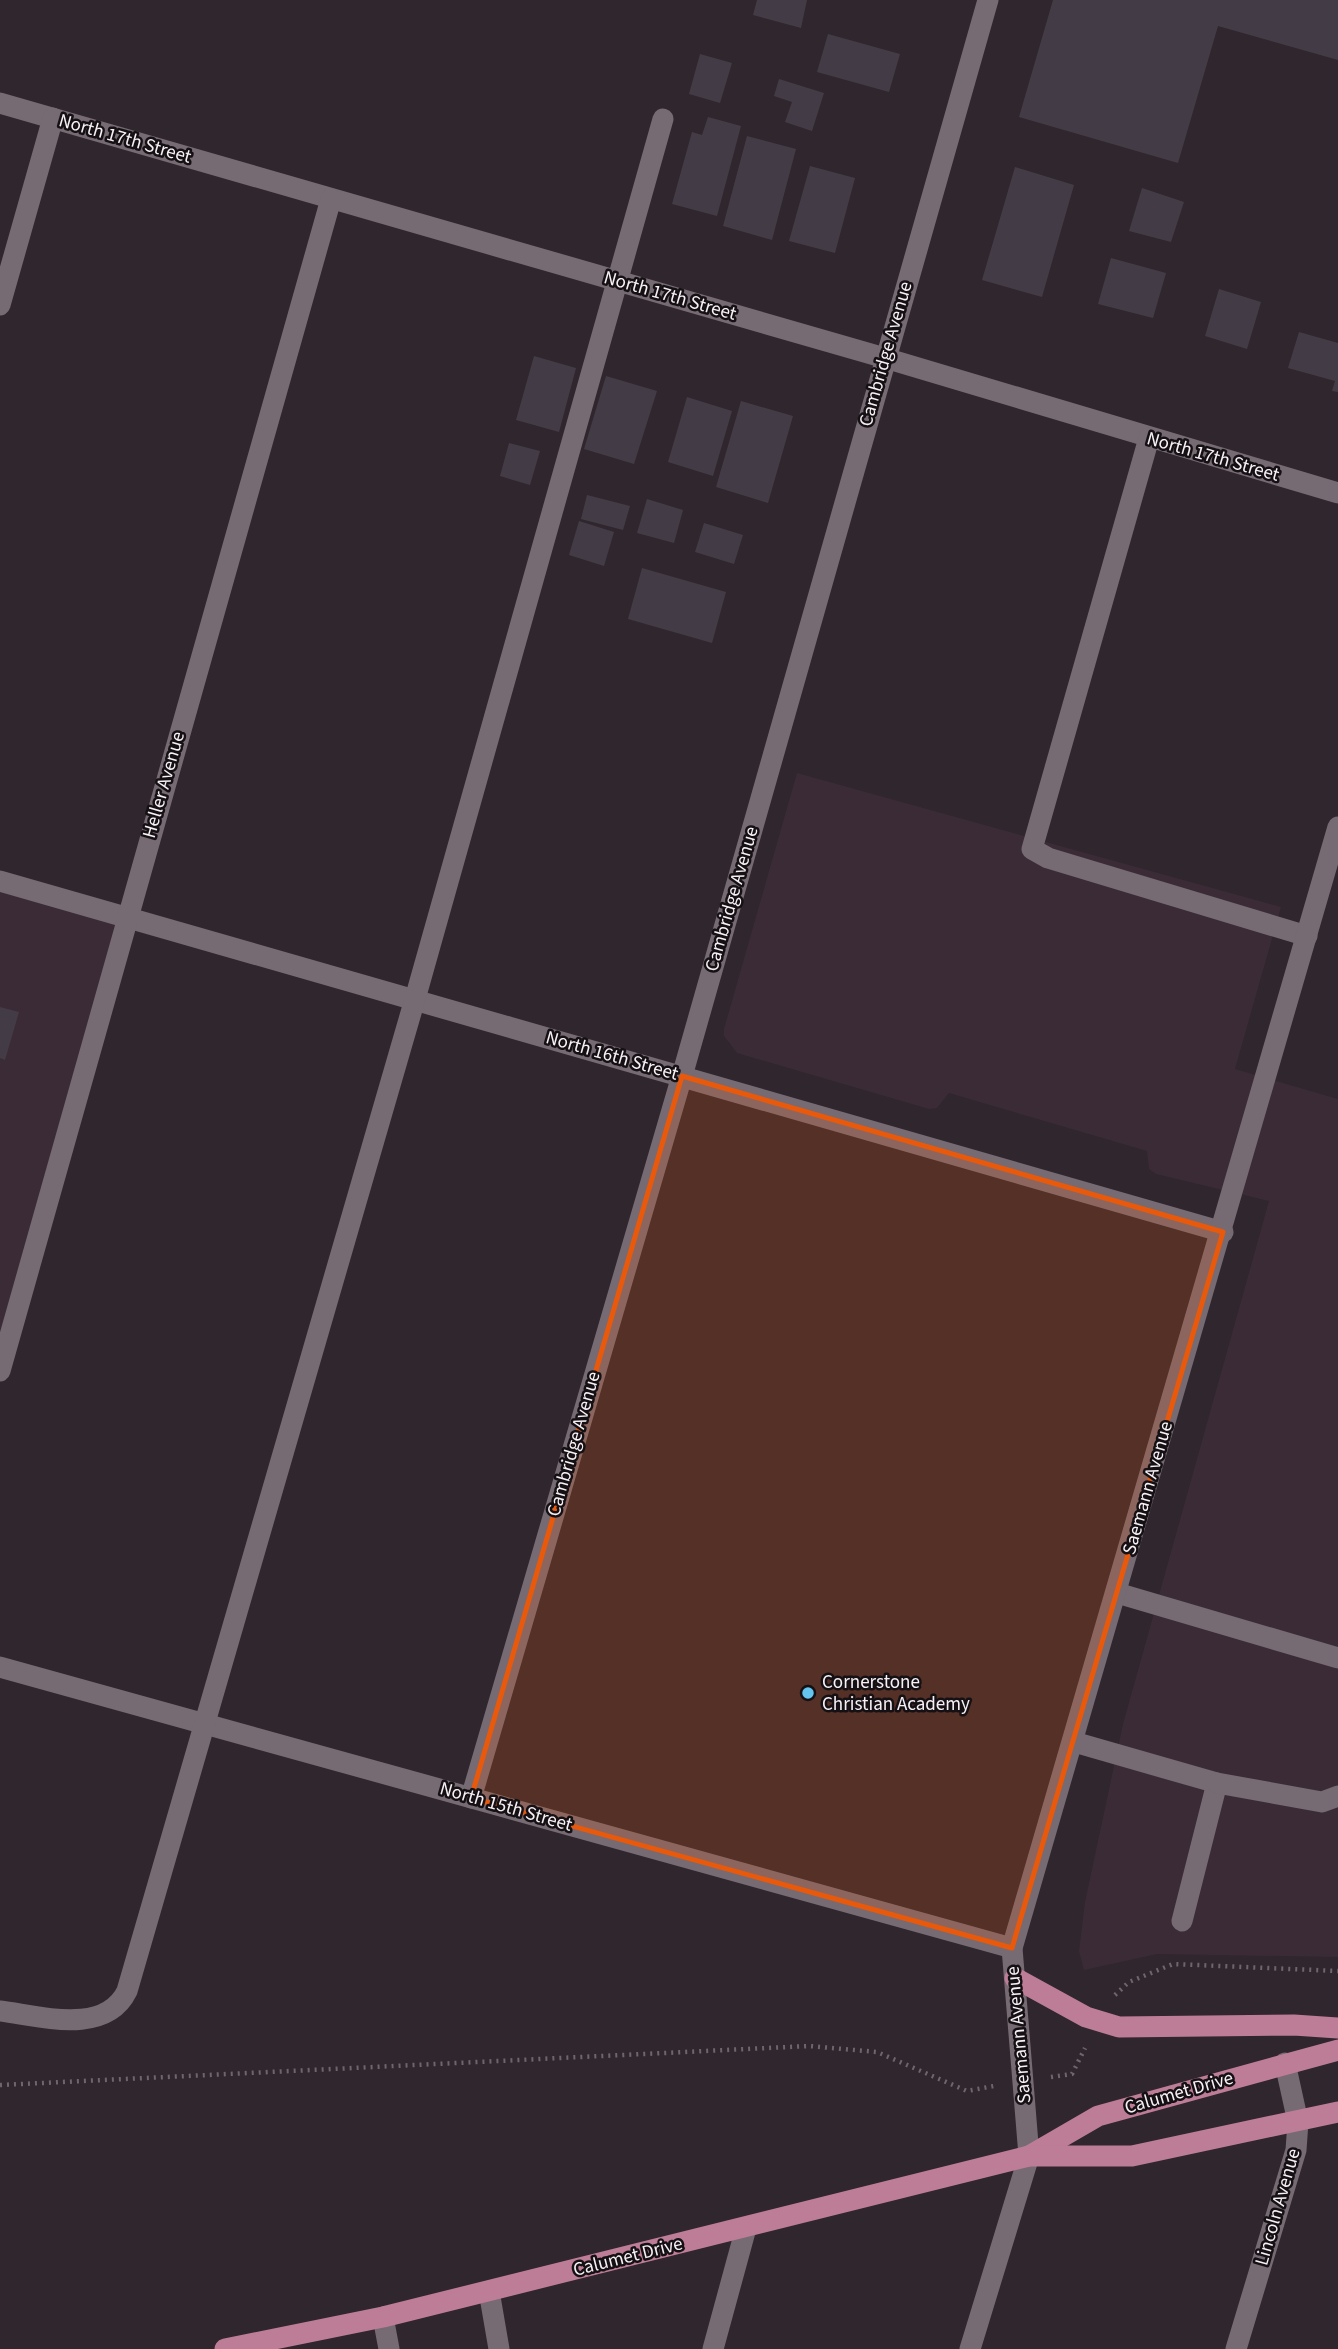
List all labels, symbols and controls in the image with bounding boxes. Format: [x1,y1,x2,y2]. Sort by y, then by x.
street label: North 17th Street [56,107,195,171]
street label: North 17th Street [601,264,740,328]
street label: Cambridge Avenue [852,278,920,430]
street label: North 17th Street [1144,425,1283,489]
street label: Heller Avenue [136,728,192,842]
street label: Cambridge Avenue [698,823,766,975]
street label: North 16th Street [543,1024,682,1088]
street label: Cambridge Avenue [540,1368,608,1520]
street label: Saemann Avenue [1116,1418,1180,1558]
place label: Cornerstone Christian Academy [822,1669,970,1718]
marker: Cornerstone Christian Academy [800,1685,816,1701]
street label: North 15th Street [437,1775,576,1839]
street label: Saemann Avenue [1000,1965,1038,2105]
street label: Calumet Drive [1121,2065,1237,2121]
street label: Lincoln Avenue [1248,2145,1308,2269]
street label: Calumet Drive [570,2230,686,2284]

